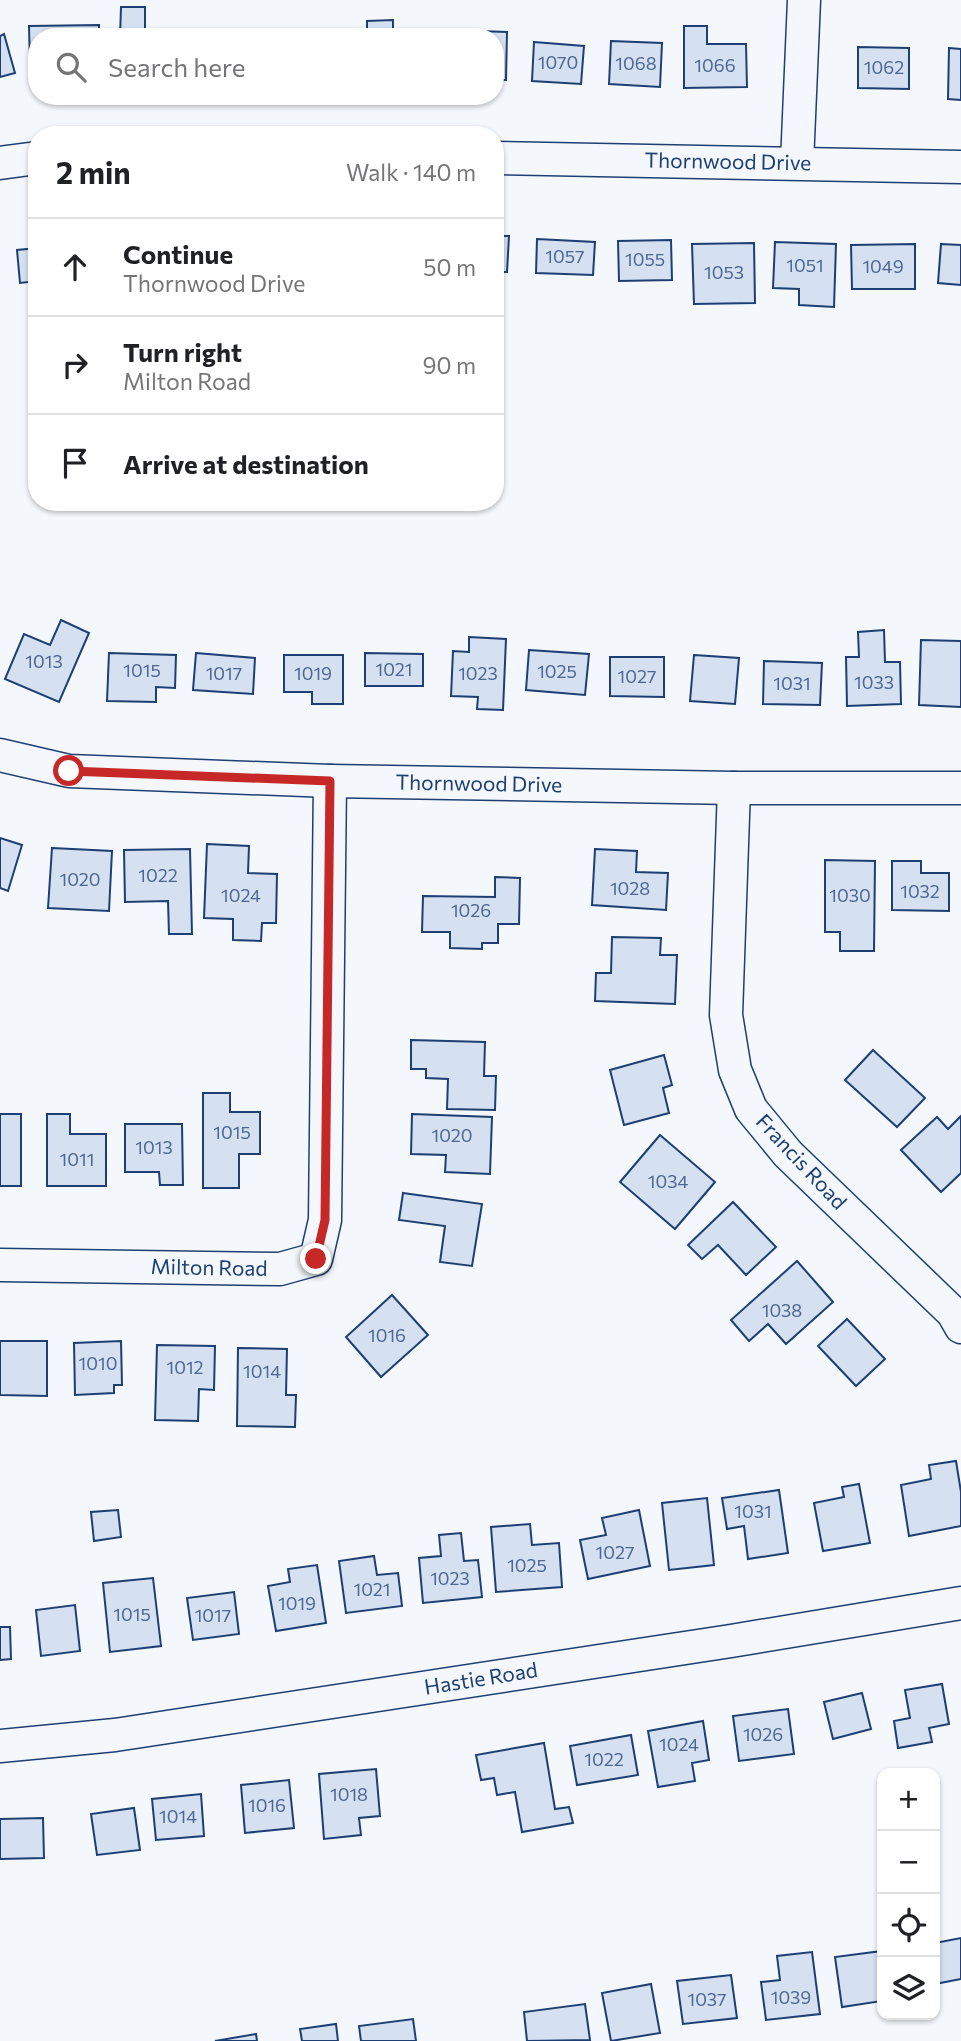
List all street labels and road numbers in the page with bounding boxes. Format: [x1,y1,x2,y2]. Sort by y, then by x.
street label: Thornwood Drive [645,147,812,174]
street label: Thornwood Drive [396,769,563,796]
street label: Francis Road [752,1108,853,1214]
street label: Milton Road [150,1253,268,1280]
street label: Hastie Road [422,1656,539,1699]

